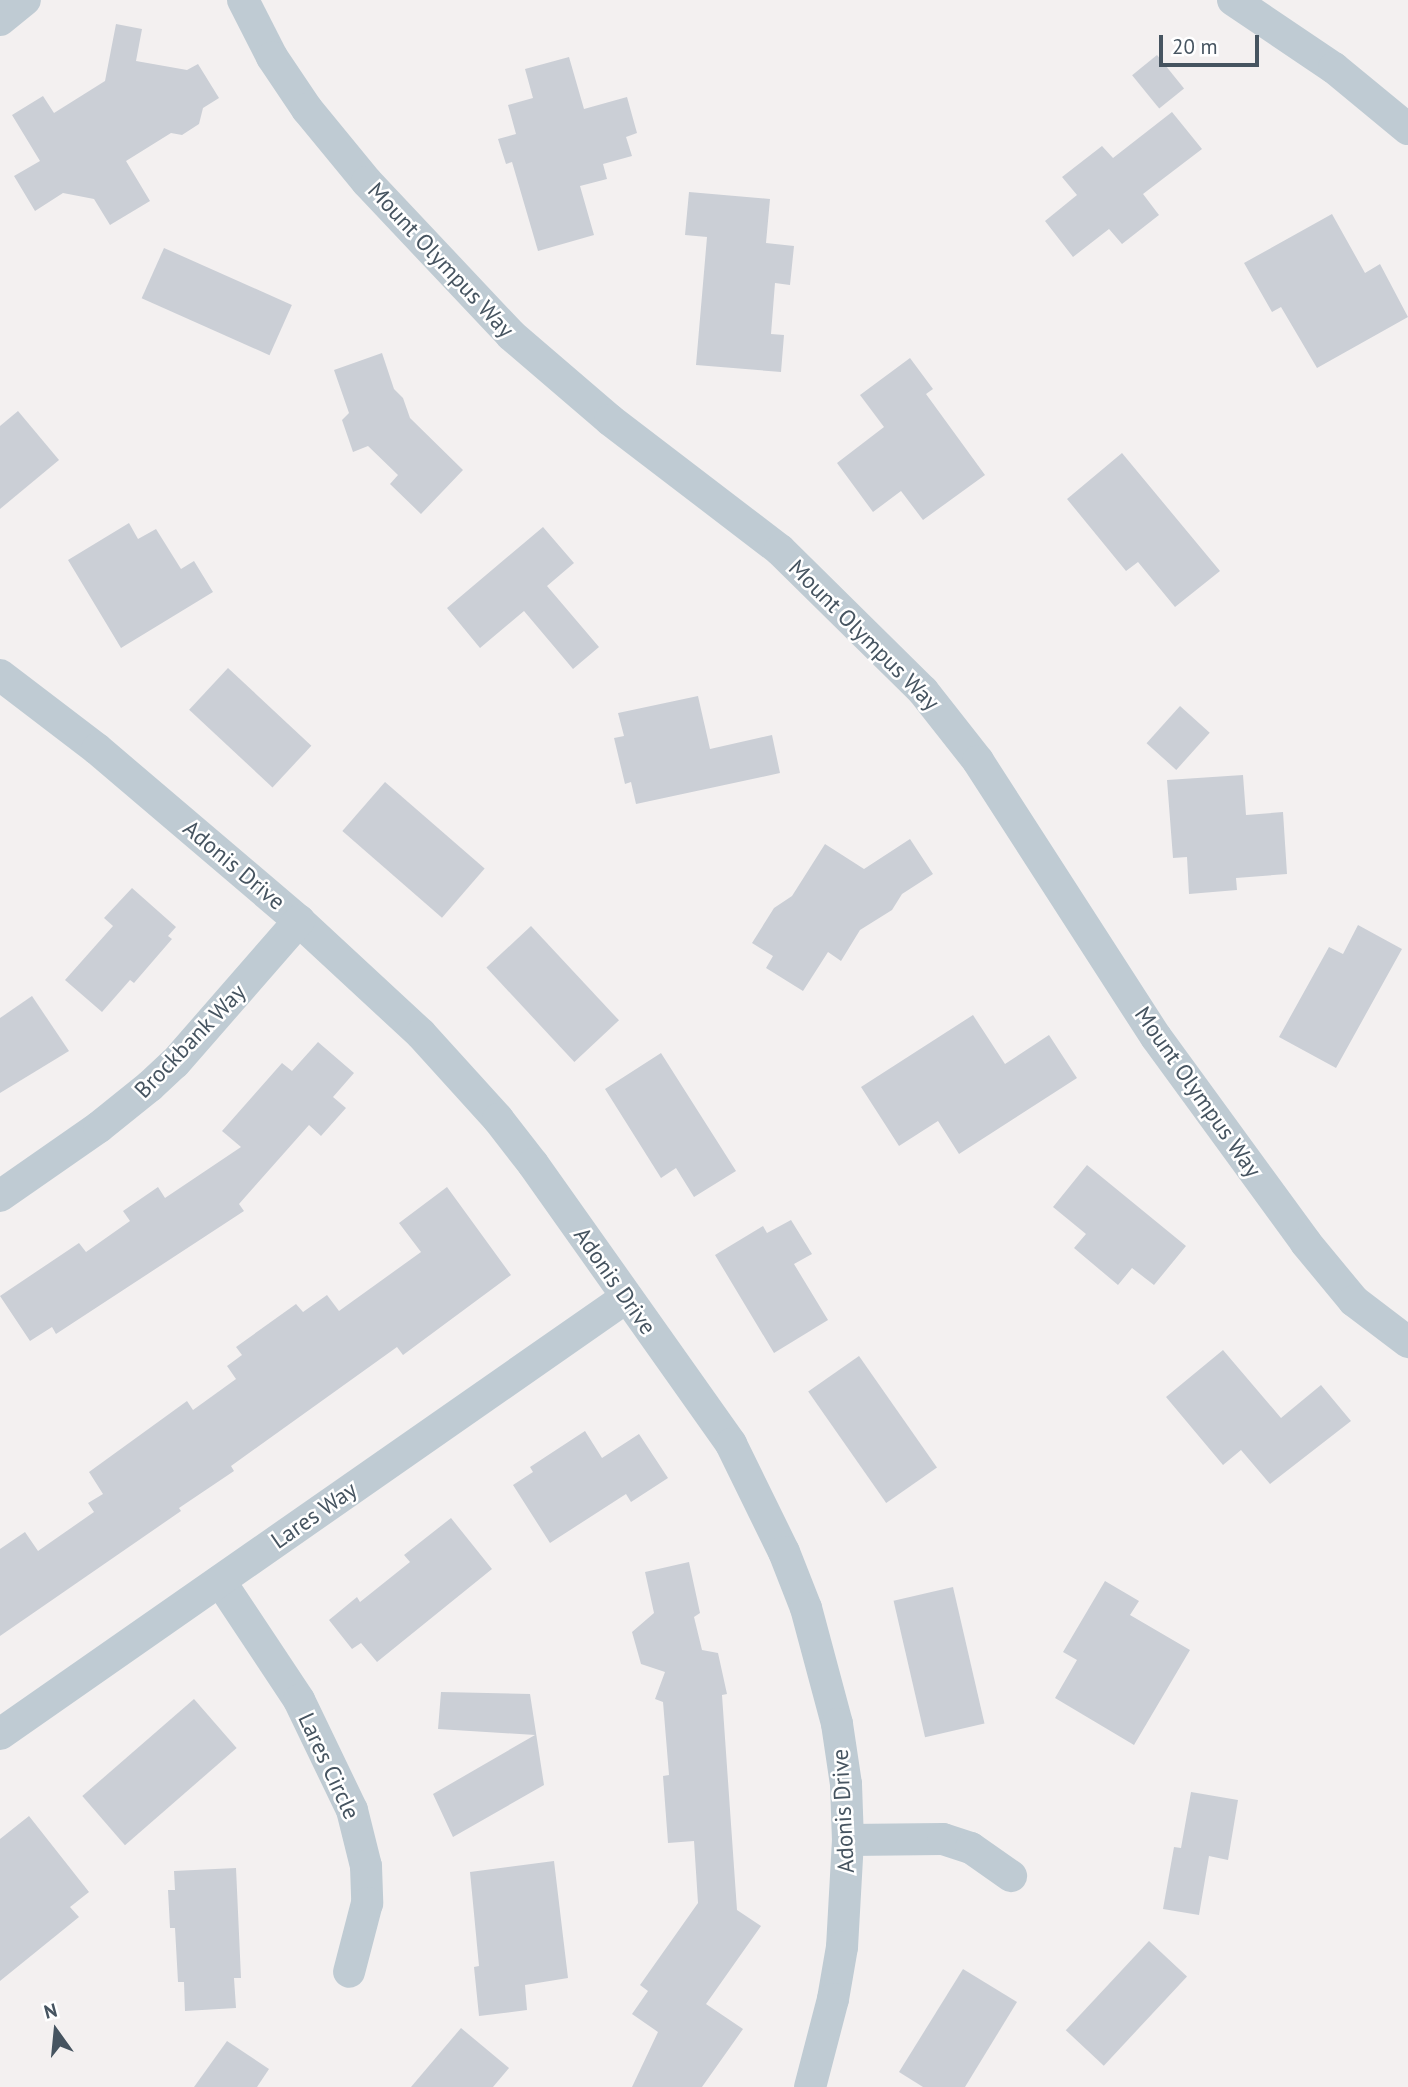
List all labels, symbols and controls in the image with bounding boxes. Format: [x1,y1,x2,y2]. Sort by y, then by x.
scale bar [1163,21,1263,65]
text: 20 m [1172,33,1218,60]
street label: Mount Olympus Way [362,177,520,343]
street label: Mount Olympus Way [783,554,945,716]
street label: Adonis Drive [178,814,290,916]
street label: Brockbank Way [128,978,252,1104]
street label: Mount Olympus Way [1129,1001,1267,1183]
street label: Adonis Drive [568,1222,662,1340]
street label: Lares Way [266,1475,362,1555]
street label: Lares Circle [292,1708,366,1824]
street label: Adonis Drive [826,1748,860,1874]
north arrow [21,1996,91,2066]
text: N [41,1998,60,2024]

